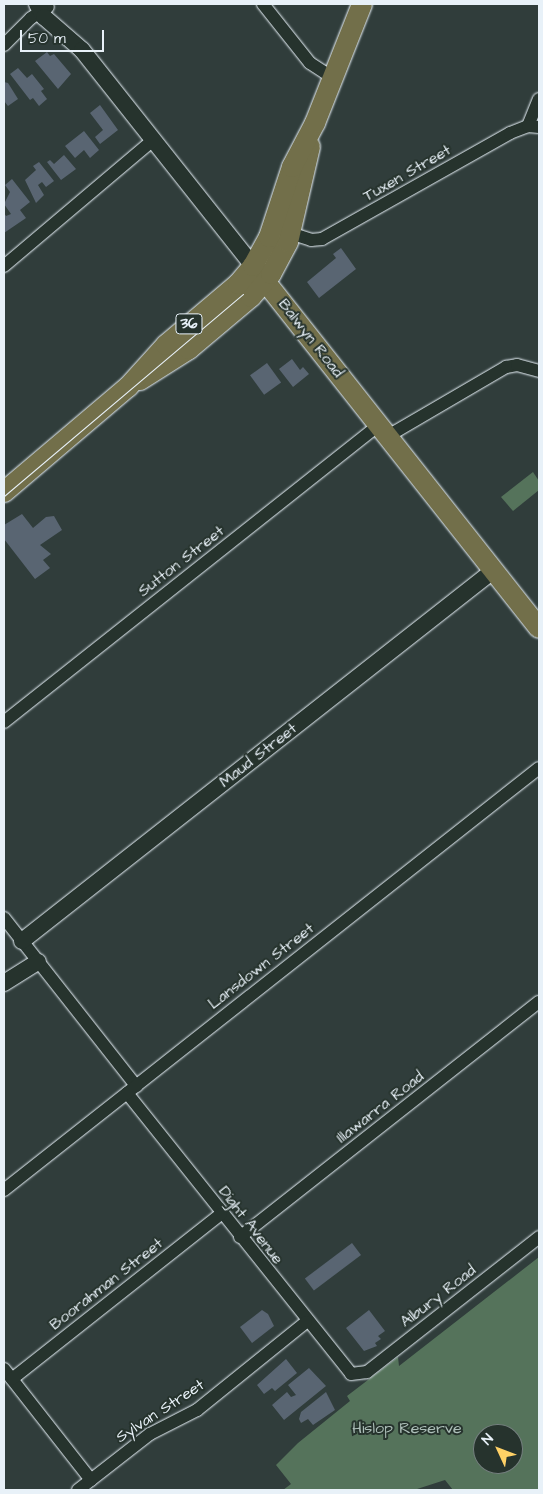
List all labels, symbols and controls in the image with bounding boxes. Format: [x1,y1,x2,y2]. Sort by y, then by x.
scale bar [22,20,106,52]
text: 50 m [28,28,66,49]
street label: Tuxen Street [360,140,454,206]
street label: Balwyn Road [274,295,348,381]
road number: 36 [175,312,203,336]
street label: Sutton Street [134,521,228,601]
street label: Maud Street [215,719,301,791]
street label: Lansdown Street [204,919,318,1013]
street label: Illawarra Road [332,1067,428,1147]
street label: Dight Avenue [215,1182,287,1268]
street label: Boorahman Street [45,1234,167,1334]
street label: Albury Road [396,1261,480,1331]
street label: Sylvan Street [112,1375,208,1447]
park label: Hislop Reserve [352,1418,462,1438]
north arrow [473,1424,523,1474]
text: N [477,1429,498,1449]

